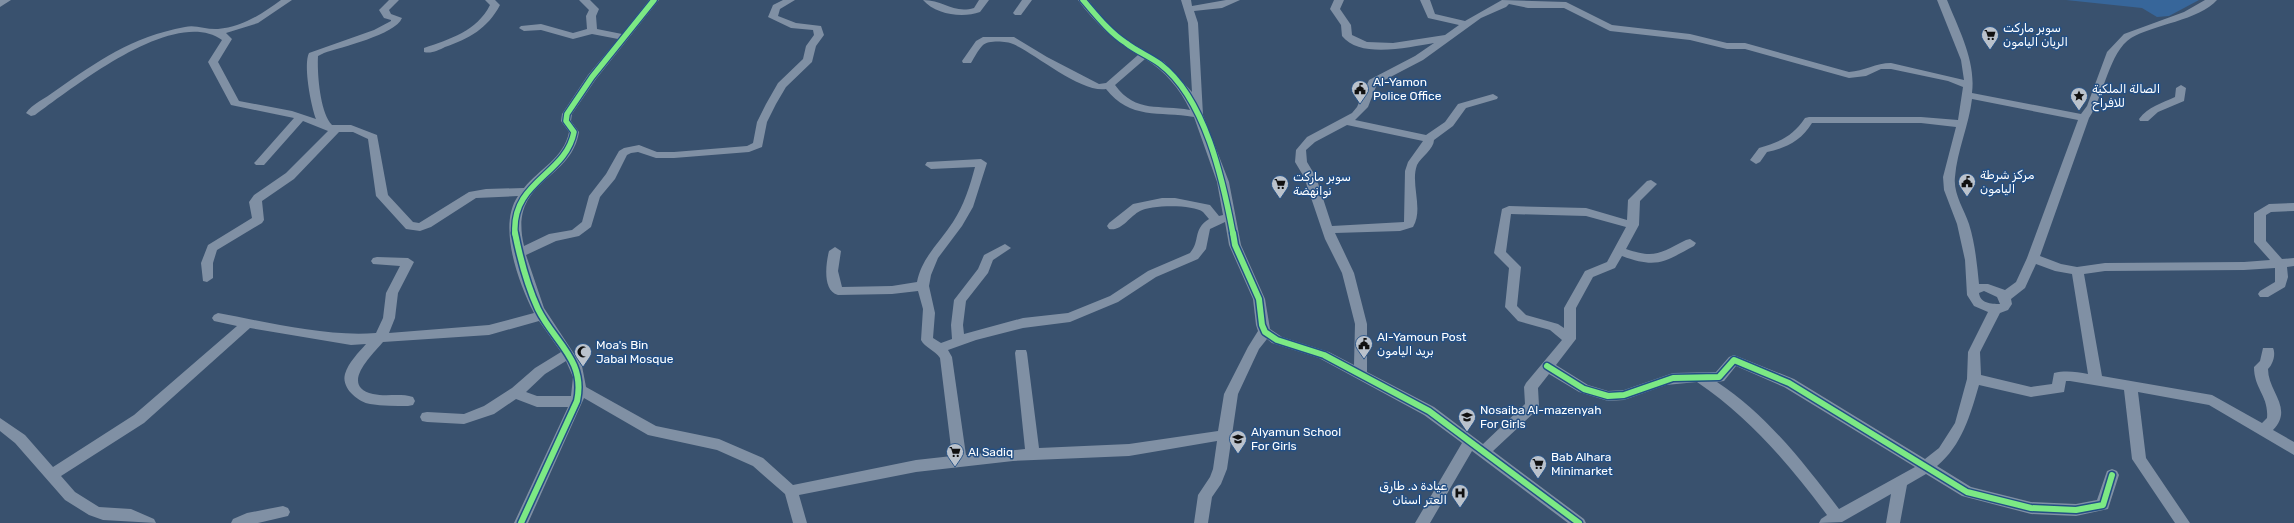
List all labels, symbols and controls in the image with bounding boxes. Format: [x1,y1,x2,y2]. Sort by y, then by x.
place label: سوبر ماركت الريان اليامون [2003,21,2068,50]
supermarket icon: سوبر ماركت الريان اليامون [1980,25,2000,50]
place label: Al-Yamon Police Office [1373,75,1442,103]
public building icon: Al-Yamon Police Office [1350,79,1370,104]
place label: الصالة الملكية للافراح [2092,82,2160,112]
place icon: الصالة الملكية للافراح [2069,86,2089,111]
place label: مركز شرطة اليامون [1980,168,2035,197]
place label: سوبر ماركت نوانهضة [1293,170,1351,199]
public building icon: مركز شرطة اليامون [1957,172,1977,197]
supermarket icon: سوبر ماركت نوانهضة [1270,174,1290,199]
place label: Al-Yamoun Post بريد اليامون [1377,330,1467,359]
public building icon: Al-Yamoun Post بريد اليامون [1354,334,1374,359]
place label: Moa's Bin Jabal Mosque [596,338,674,366]
mosque icon: Moa's Bin Jabal Mosque [573,342,593,367]
place label: Nosaiba Al-mazenyah For Girls [1480,403,1601,431]
school or university icon: Nosaiba Al-mazenyah For Girls [1457,407,1477,432]
place label: Alyamun School For Girls [1251,425,1341,453]
school or university icon: Alyamun School For Girls [1228,429,1248,454]
supermarket icon: Al Sadiq [945,442,965,467]
place label: Al Sadiq [968,445,1013,459]
place label: Bab Alhara Minimarket [1551,450,1613,478]
supermarket icon: Bab Alhara Minimarket [1528,454,1548,479]
place label: عيادة د. طارق العتر اسنان [1379,479,1448,508]
hospital icon: عيادة د. طارق العتر اسنان [1450,483,1470,508]

